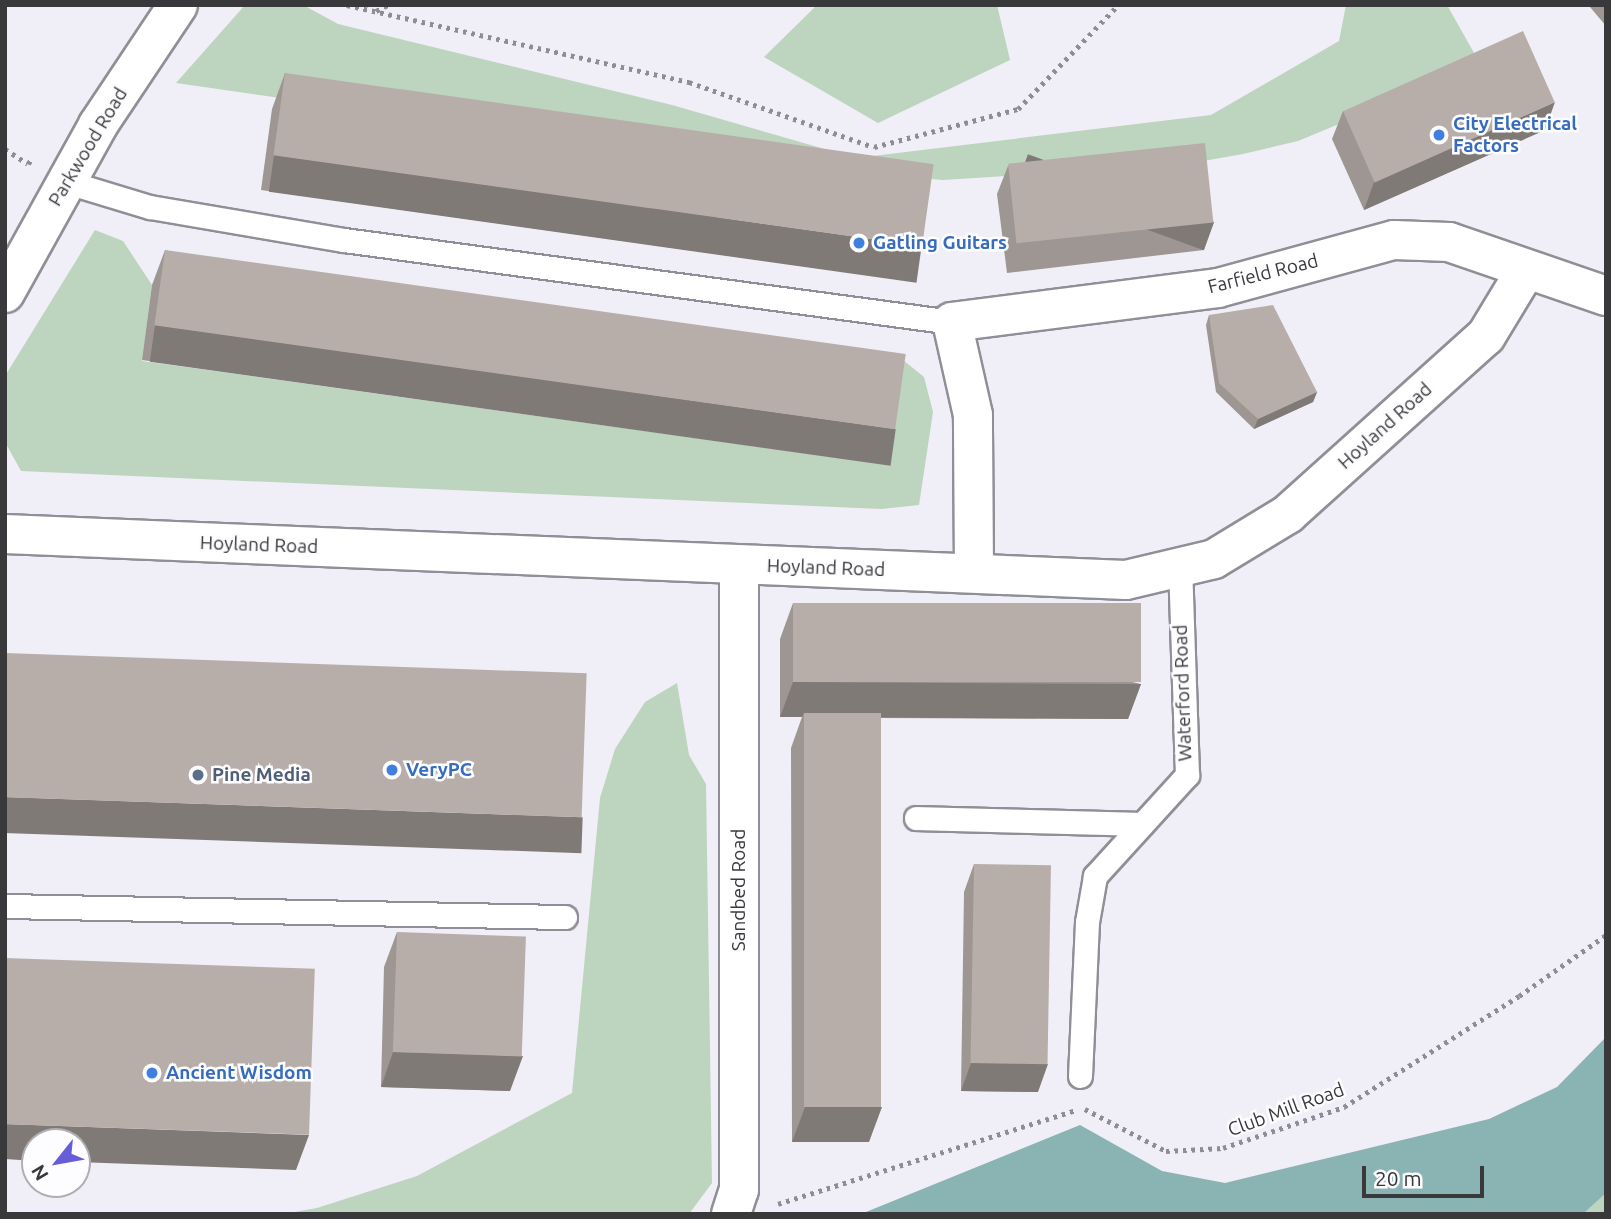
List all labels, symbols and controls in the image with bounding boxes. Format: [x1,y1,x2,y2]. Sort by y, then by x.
street label: Parkwood Road [44,84,132,210]
place label: City Electrical Factors [1453,113,1577,157]
marker: City Electrical Factors [1431,127,1447,143]
place label: Gatling Guitars [873,232,1007,254]
marker: Gatling Guitars [851,235,867,251]
street label: Farfield Road [1206,249,1320,299]
street label: Hoyland Road [1333,378,1437,474]
street label: Hoyland Road [199,532,319,558]
street label: Hoyland Road [766,555,886,581]
street label: Waterford Road [1169,624,1197,762]
place label: VeryPC [406,759,472,781]
marker: VeryPC [384,762,400,778]
place label: Pine Media [212,764,311,786]
marker: Pine Media [190,767,206,783]
street label: Sandbed Road [728,829,750,951]
place label: Ancient Wisdom [166,1062,312,1084]
marker: Ancient Wisdom [144,1065,160,1081]
street label: Club Mill Road [1225,1078,1347,1142]
north arrow [21,1128,91,1198]
scale bar [1366,1152,1488,1196]
text: N [27,1161,53,1185]
text: 20 m [1375,1166,1422,1190]

